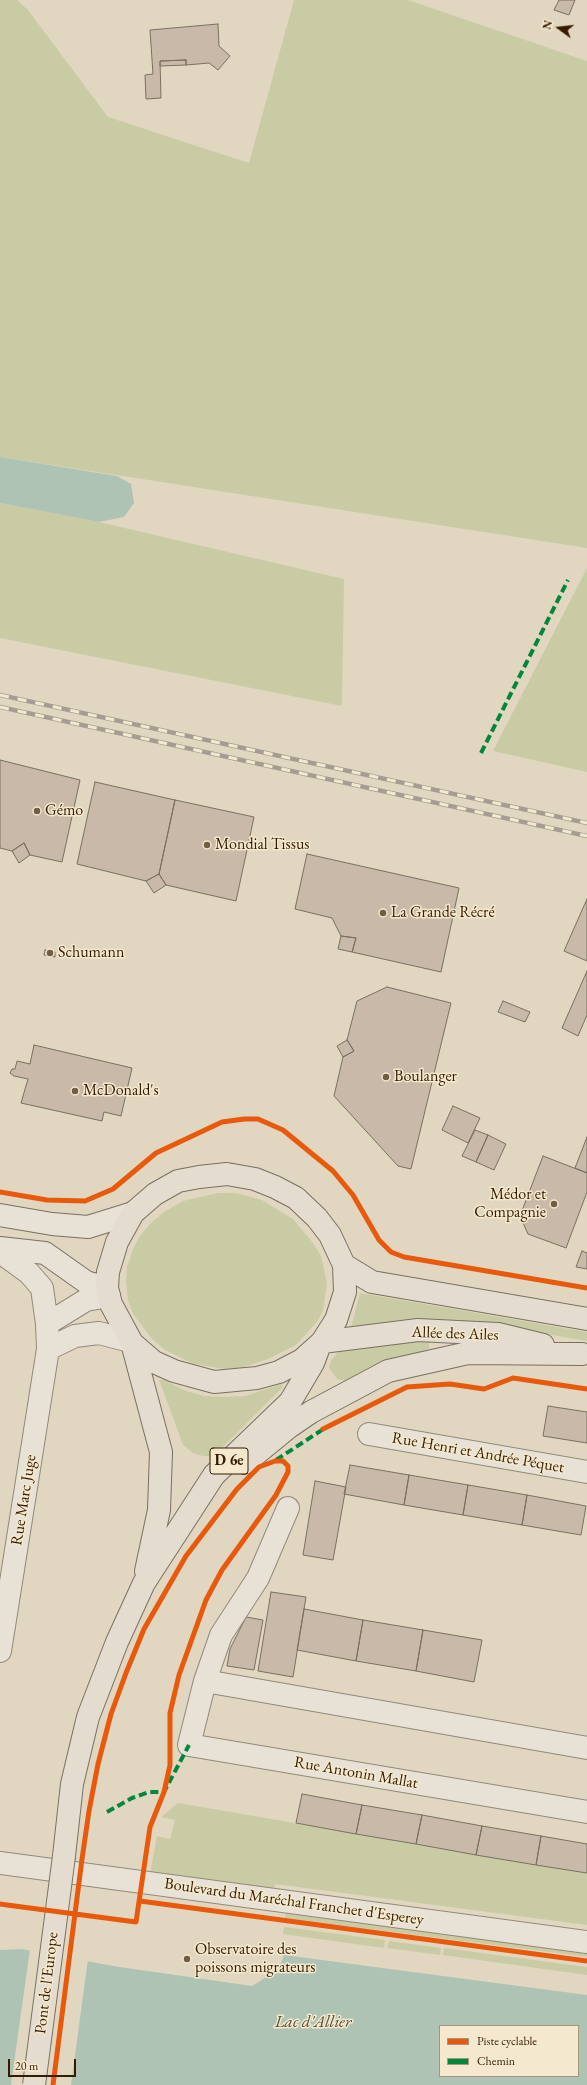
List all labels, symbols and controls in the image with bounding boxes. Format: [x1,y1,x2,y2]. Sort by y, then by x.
north arrow [539,8,579,48]
text: N [539,19,555,31]
place label: Gémo [45,801,83,821]
marker: Gémo [32,806,42,816]
place label: Mondial Tissus [215,835,309,855]
marker: Mondial Tissus [202,840,212,850]
place label: La Grande Récré [391,903,495,923]
marker: La Grande Récré [378,908,388,918]
place label: Schumann [58,943,124,963]
marker: Schumann [45,948,55,958]
place label: Boulanger [394,1067,457,1087]
marker: Boulanger [381,1072,391,1082]
place label: McDonald's [83,1081,159,1101]
marker: McDonald's [70,1086,80,1096]
place label: Médor et Compagnie [474,1185,546,1223]
marker: Médor et Compagnie [549,1199,559,1209]
street label: Allée des Ailes [411,1323,499,1345]
street label: Rue Henri et Andrée Péquet [390,1428,566,1478]
road number: D 6e [210,1448,248,1474]
street label: Rue Marc Juge [7,1453,41,1547]
street label: Rue Antonin Mallat [293,1753,419,1793]
street label: Boulevard du Maréchal Franchet d'Esperey [163,1874,425,1930]
street label: Pont de l'Europe [31,1931,63,2035]
place label: Observatoire des poissons migrateurs [195,1940,315,1978]
marker: Observatoire des poissons migrateurs [182,1954,192,1964]
water label: Lac d'Allier [275,2012,351,2032]
legend [439,2025,579,2077]
text: Piste cyclable [477,2033,537,2049]
scale bar [10,2051,78,2077]
text: Chemin [477,2053,515,2069]
text: 20 m [15,2058,38,2074]

